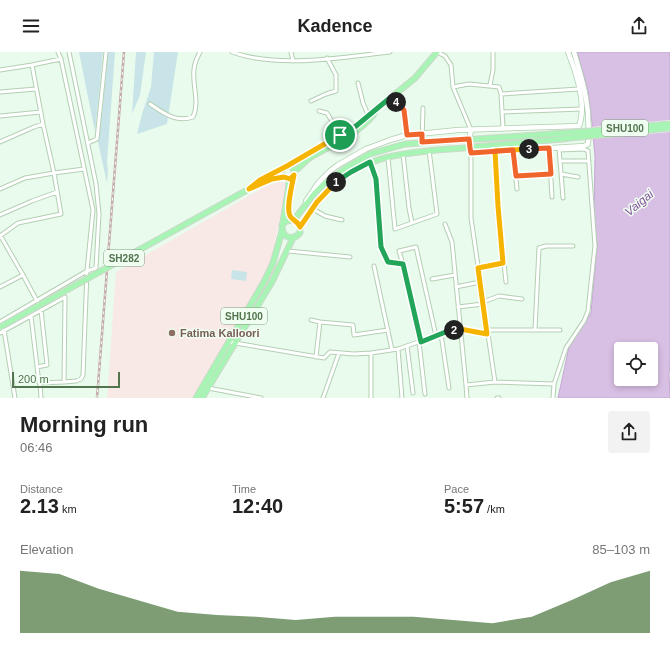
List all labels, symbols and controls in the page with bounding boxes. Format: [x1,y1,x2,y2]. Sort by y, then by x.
icon: menu [20,15,42,37]
icon: share [628,15,650,37]
text: Kadence [297,16,373,36]
pin: 4 [386,92,406,112]
text: 4 [393,96,399,108]
pin [323,118,357,152]
road number: SHU100 [602,120,648,136]
icon: arrive [329,124,351,146]
pin: 3 [519,139,539,159]
text: 3 [526,143,532,155]
pin: 1 [326,172,346,192]
text: 1 [333,176,339,188]
water label: Vaigai [622,187,656,219]
road number: SH282 [104,250,144,266]
road number: SHU100 [221,308,267,324]
pin: 2 [444,320,464,340]
text: 2 [451,324,457,336]
place label: Fatima Kalloori [180,327,259,339]
marker: Fatima Kalloori [167,328,177,338]
map controls [614,342,658,386]
button: locate [614,342,658,386]
scale bar [12,370,120,389]
text: 200 m [18,373,49,385]
button: share [608,411,650,453]
text: Morning run [20,412,148,437]
text: 06:46 [20,440,53,455]
text: Distance [20,483,63,495]
text: Time [232,483,256,495]
text: Pace [444,483,469,495]
text: 2.13 [20,495,59,517]
text: 12:40 [232,495,283,517]
text: 5:57 [444,495,484,517]
text: km [59,503,77,515]
text: /km [484,503,505,515]
text: Elevation [20,542,73,557]
text: 85–103 m [592,542,650,557]

